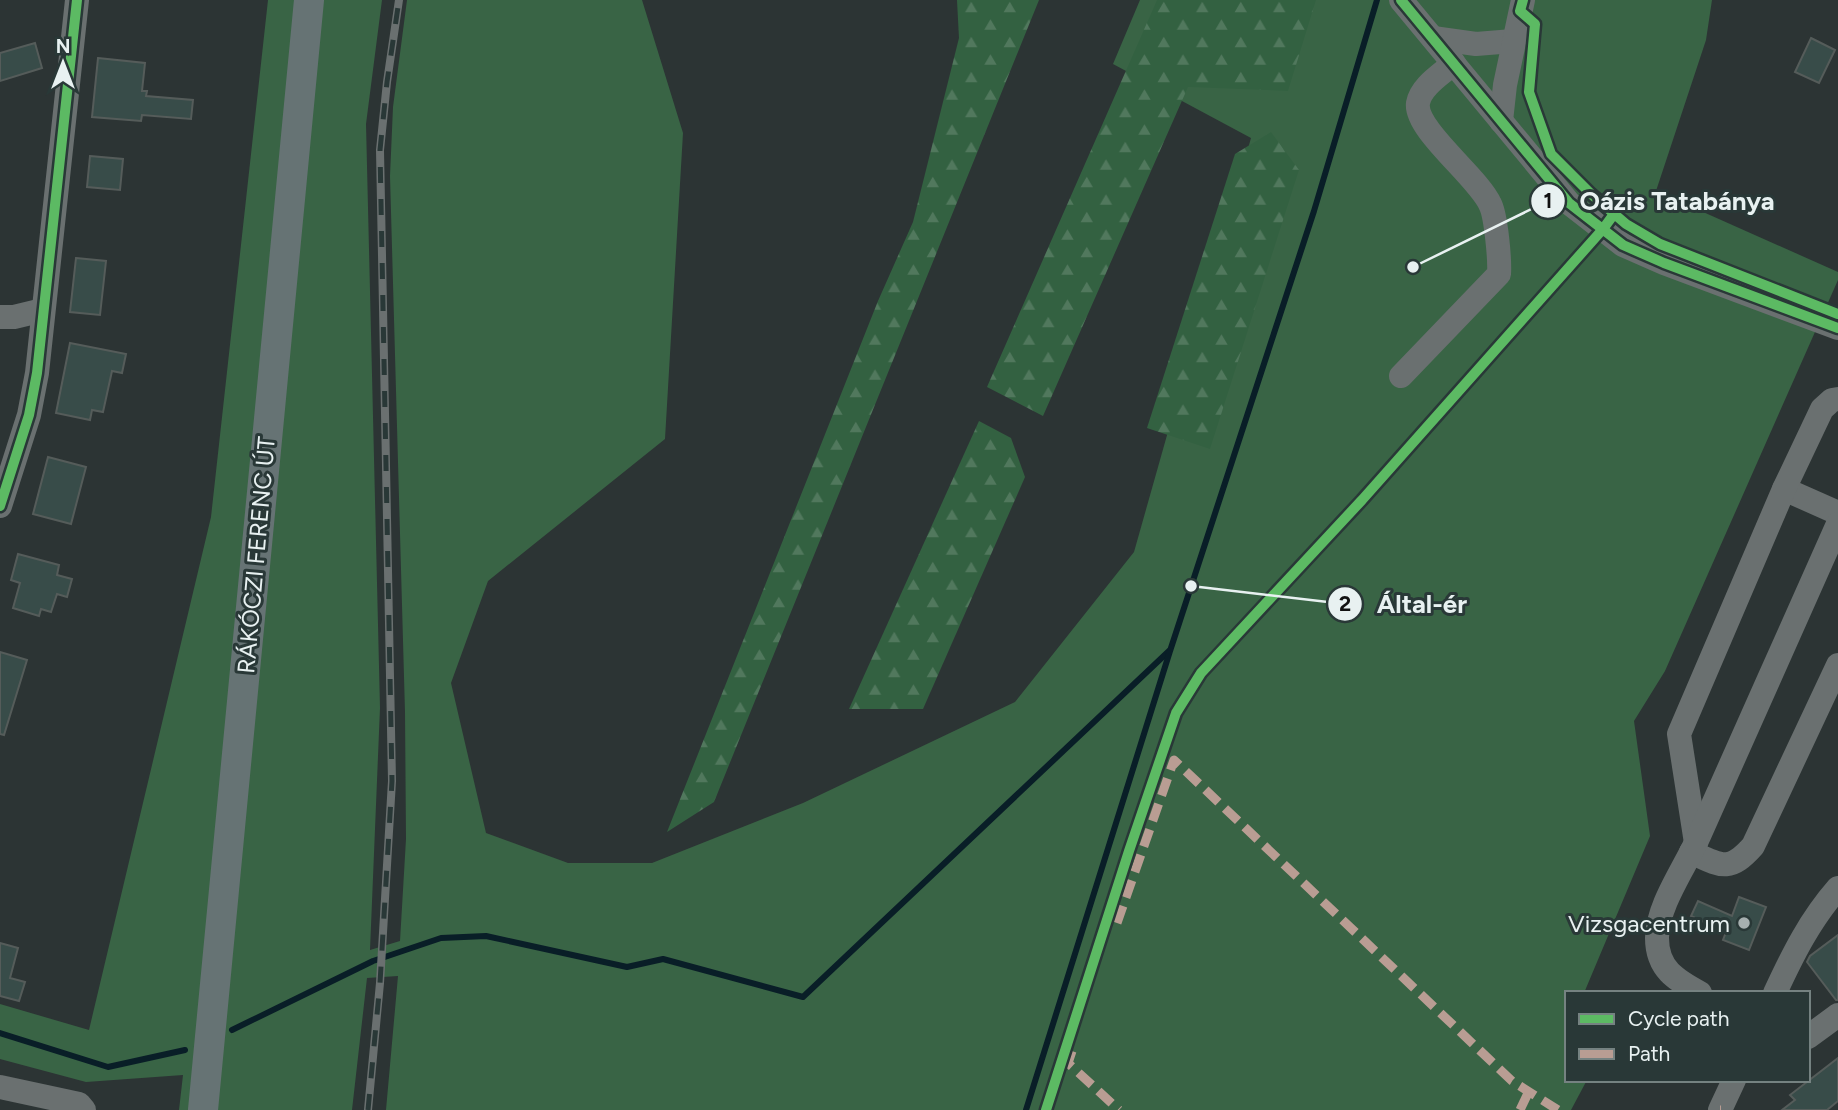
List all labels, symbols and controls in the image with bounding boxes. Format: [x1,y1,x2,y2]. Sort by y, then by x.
north arrow [28,28,98,98]
text: N [56,35,70,58]
callout: Oázis Tatabánya [1530,177,1788,224]
text: Oázis Tatabánya [1579,185,1775,217]
text: 1 [1544,188,1552,213]
street label: RÁKÓCZI FERENC ÚT [231,435,281,675]
callout: Által-ér [1328,580,1481,627]
text: Által-ér [1377,588,1467,620]
text: 2 [1339,591,1351,616]
place label: Vizsgacentrum [1568,909,1730,938]
marker: Vizsgacentrum [1736,915,1752,931]
legend [1565,991,1810,1082]
text: Cycle path [1628,1006,1729,1031]
text: Path [1628,1041,1670,1066]

